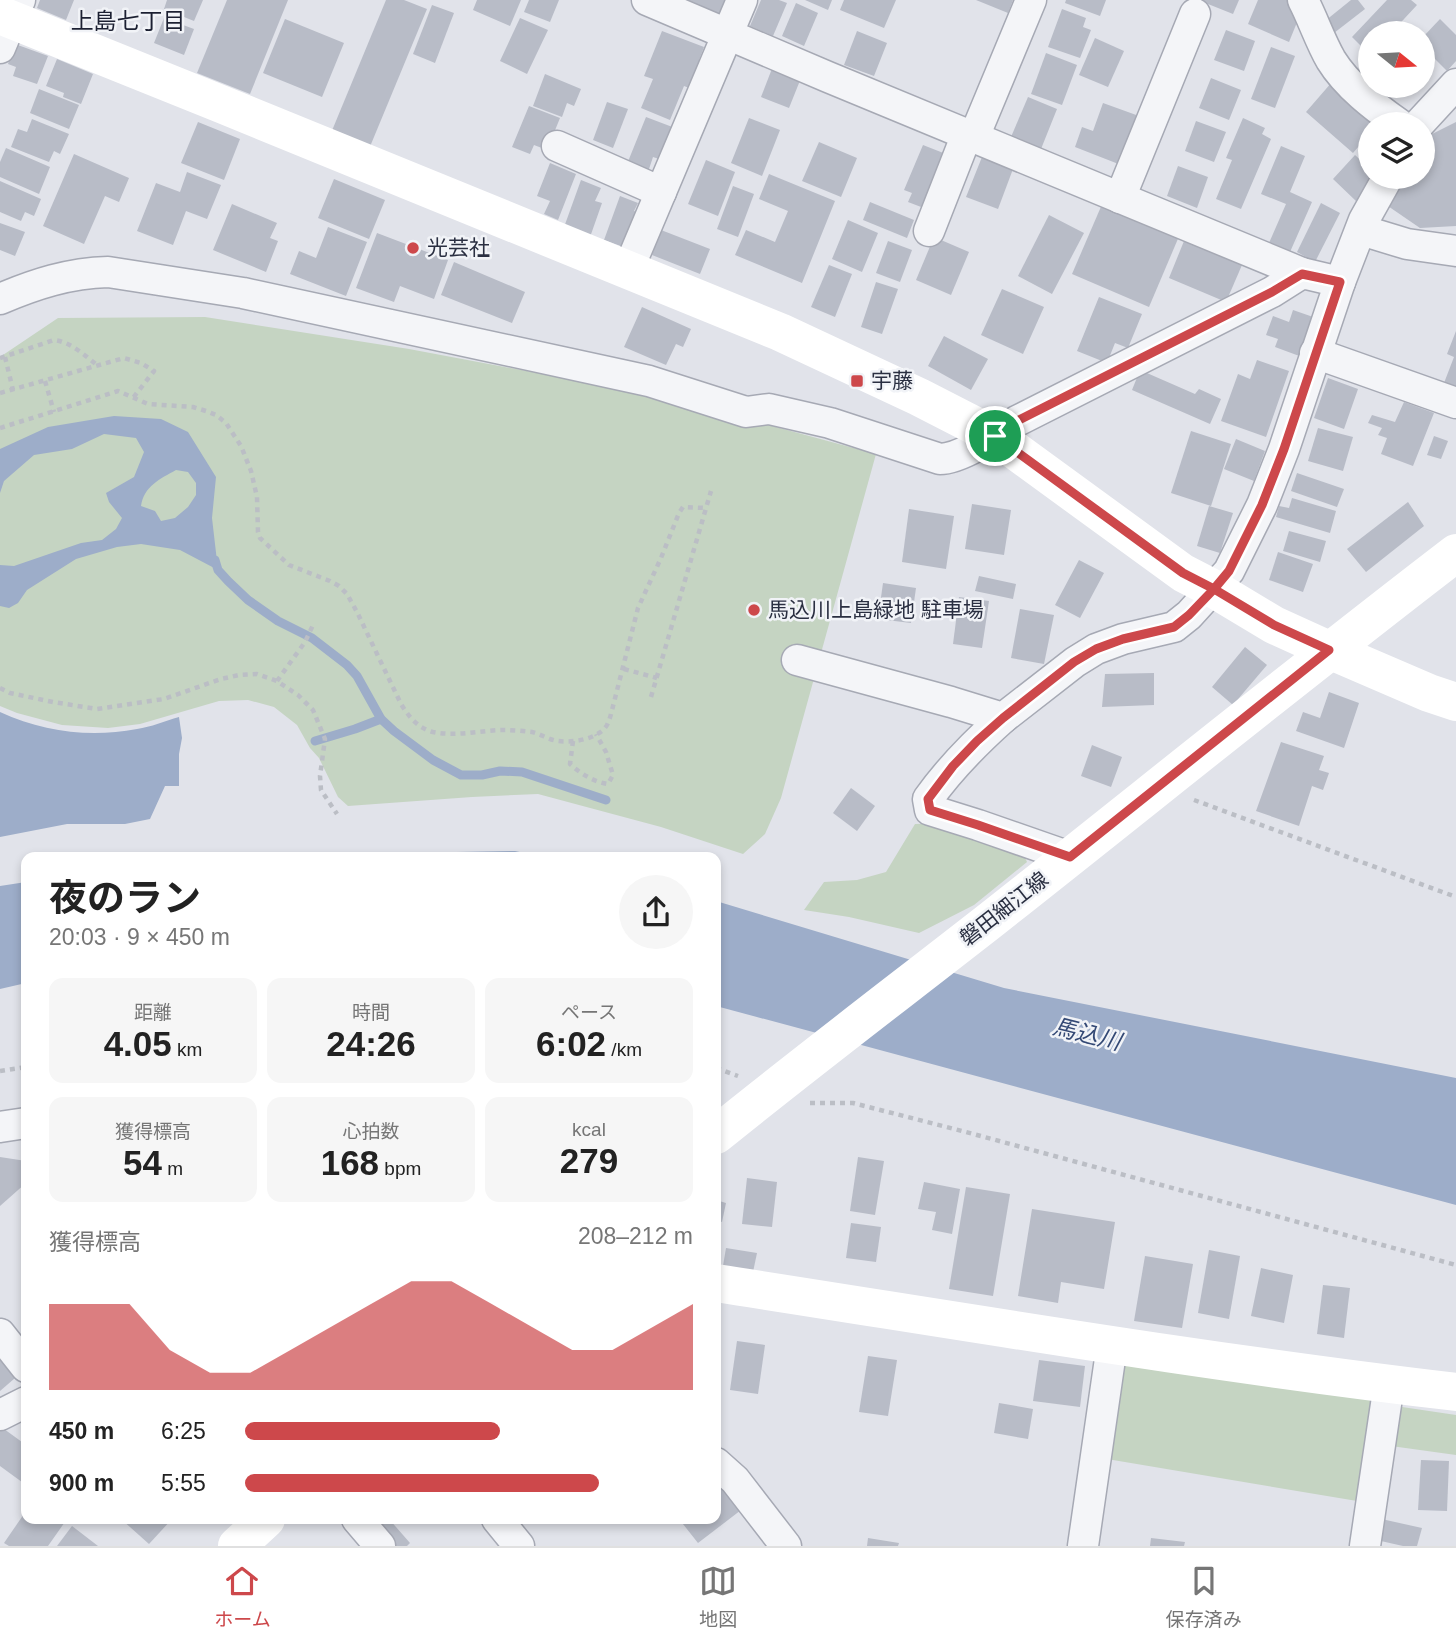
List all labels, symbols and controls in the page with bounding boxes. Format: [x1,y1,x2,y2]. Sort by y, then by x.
district label: 上島七丁目 [71,8,186,34]
north arrow [1358,21,1435,98]
map controls [1358,21,1435,189]
button: layers [1358,112,1435,189]
place label: 光芸社 [427,236,490,259]
marker: 光芸社 [405,240,421,256]
place label: 宇藤 [871,369,913,392]
marker: 宇藤 [849,373,865,389]
pin [965,406,1025,466]
icon: arrive [976,417,1014,455]
place label: 馬込川上島緑地 駐車場 [768,598,984,621]
marker: 馬込川上島緑地 駐車場 [746,602,762,618]
street label: 磐田細江線 [955,867,1052,950]
button: share [619,875,693,949]
text: 夜のラン [49,877,201,919]
text: 20:03 · 9 × 450 m [49,924,230,950]
text: 距離 [134,1002,172,1023]
text: 時間 [352,1002,390,1023]
text: ペース [561,1002,617,1023]
water label: 馬込川 [1050,1013,1127,1056]
text: 4.05 [104,1024,172,1063]
text: 24:26 [326,1024,416,1063]
text: 6:02 [536,1024,606,1063]
text: km [172,1039,202,1060]
text: /km [606,1039,642,1060]
text: kcal [572,1119,606,1140]
text: 獲得標高 [115,1121,191,1142]
text: 心拍数 [342,1121,400,1142]
text: 279 [560,1141,618,1180]
text: 54 [123,1143,162,1182]
text: 168 [321,1143,379,1182]
text: m [162,1158,183,1179]
text: bpm [379,1158,421,1179]
text: 208–212 m [578,1223,693,1249]
text: 獲得標高 [49,1229,141,1255]
text: 450 m [49,1418,114,1444]
text: 6:25 [161,1418,206,1444]
text: 900 m [49,1470,114,1496]
text: 5:55 [161,1470,206,1496]
tab: ホーム [214,1562,271,1631]
tab: 地図 [699,1562,737,1631]
tab: 保存済み [1166,1562,1242,1631]

